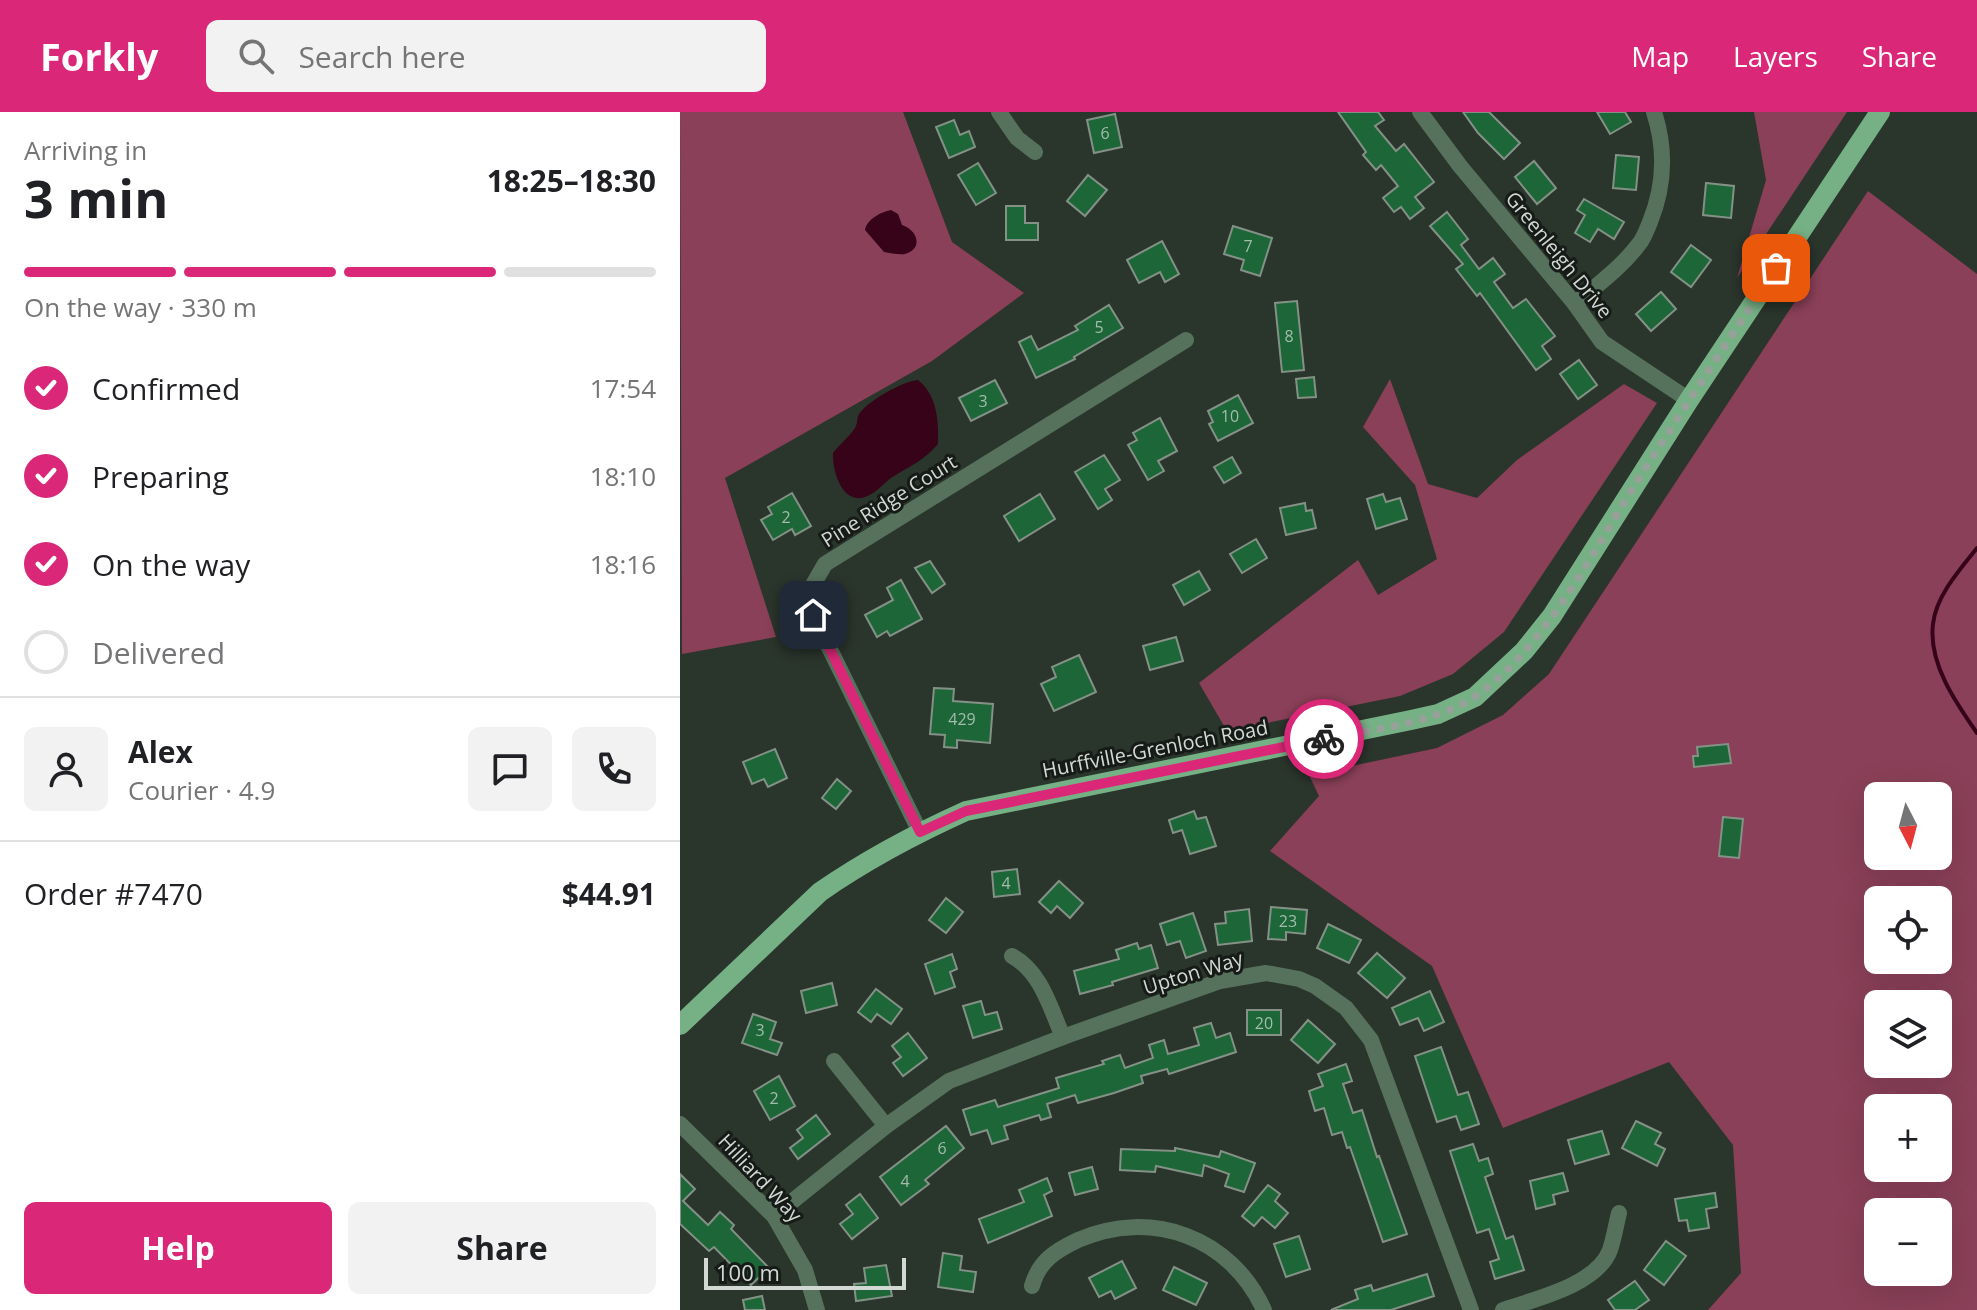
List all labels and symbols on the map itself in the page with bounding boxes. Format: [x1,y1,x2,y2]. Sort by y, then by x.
house number: 6 [1100,122,1110,144]
street label: Greenleigh Drive [1500,186,1619,324]
pin [1742,234,1810,302]
house number: 7 [1243,235,1253,257]
house number: 5 [1094,316,1104,338]
house number: 8 [1284,325,1294,347]
house number: 3 [978,390,988,412]
house number: 10 [1221,405,1239,427]
street label: Pine Ridge Court [816,448,962,553]
house number: 2 [781,506,791,528]
pin [779,581,847,649]
courier [1284,699,1364,779]
house number: 429 [948,708,976,730]
street label: Hurffville-Grenloch Road [1040,713,1270,784]
north arrow [1864,782,1952,870]
house number: 4 [1001,872,1011,894]
house number: 23 [1279,910,1297,932]
street label: Upton Way [1140,944,1247,1000]
house number: 20 [1255,1012,1273,1034]
house number: 3 [755,1019,765,1041]
house number: 2 [769,1087,779,1109]
street label: Hilliard Way [713,1128,809,1228]
house number: 6 [937,1137,947,1159]
house number: 4 [900,1170,910,1192]
scale bar [704,1254,906,1290]

